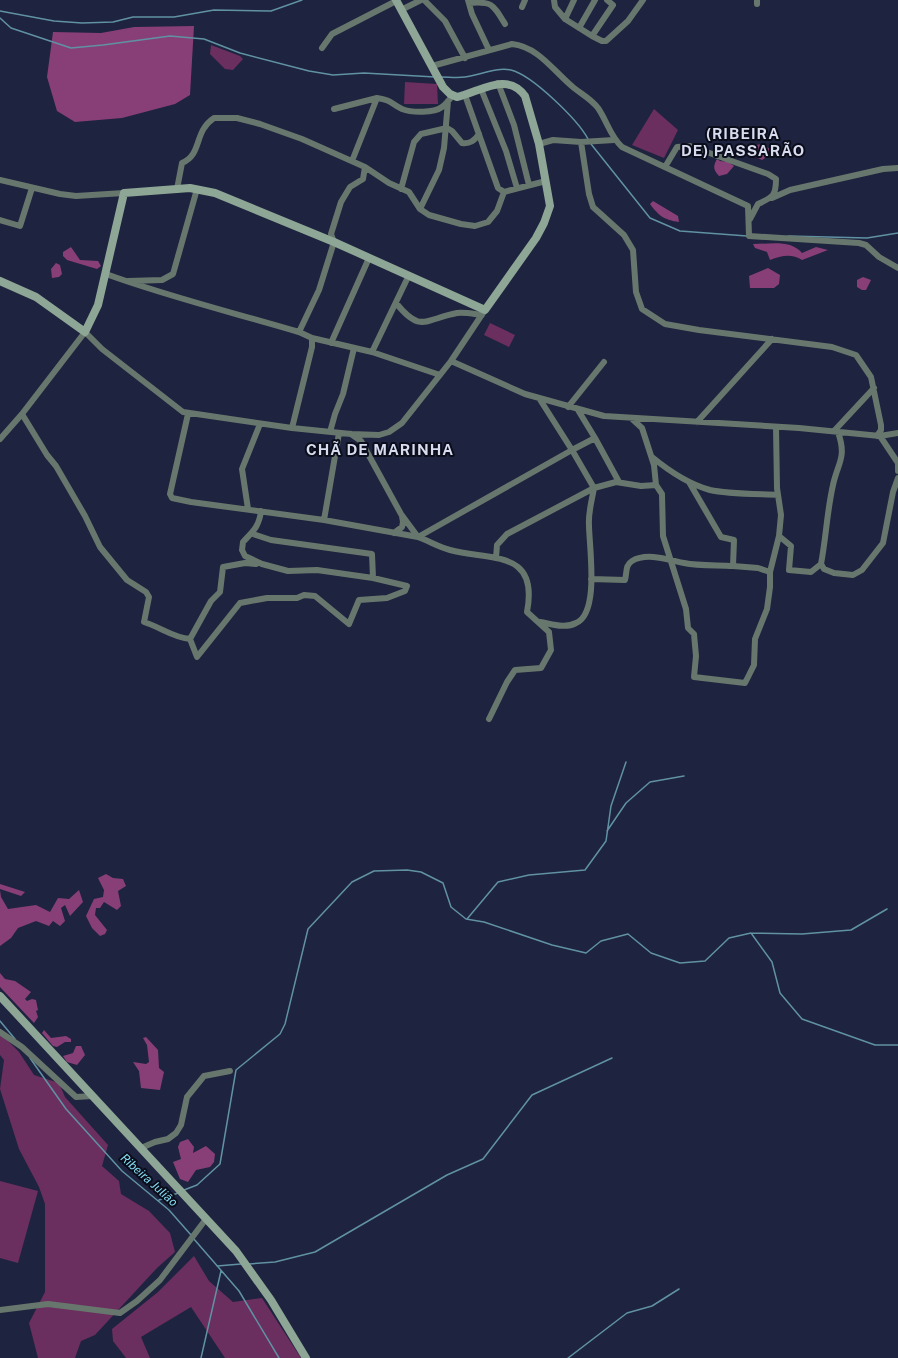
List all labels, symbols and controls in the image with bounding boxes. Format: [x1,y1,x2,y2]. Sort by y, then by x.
district label: (RIBEIRA DE) PASSARÃO [681,125,805,159]
district label: CHÃ DE MARINHA [306,440,454,458]
water label: Ribeira Julião [118,1151,181,1210]

